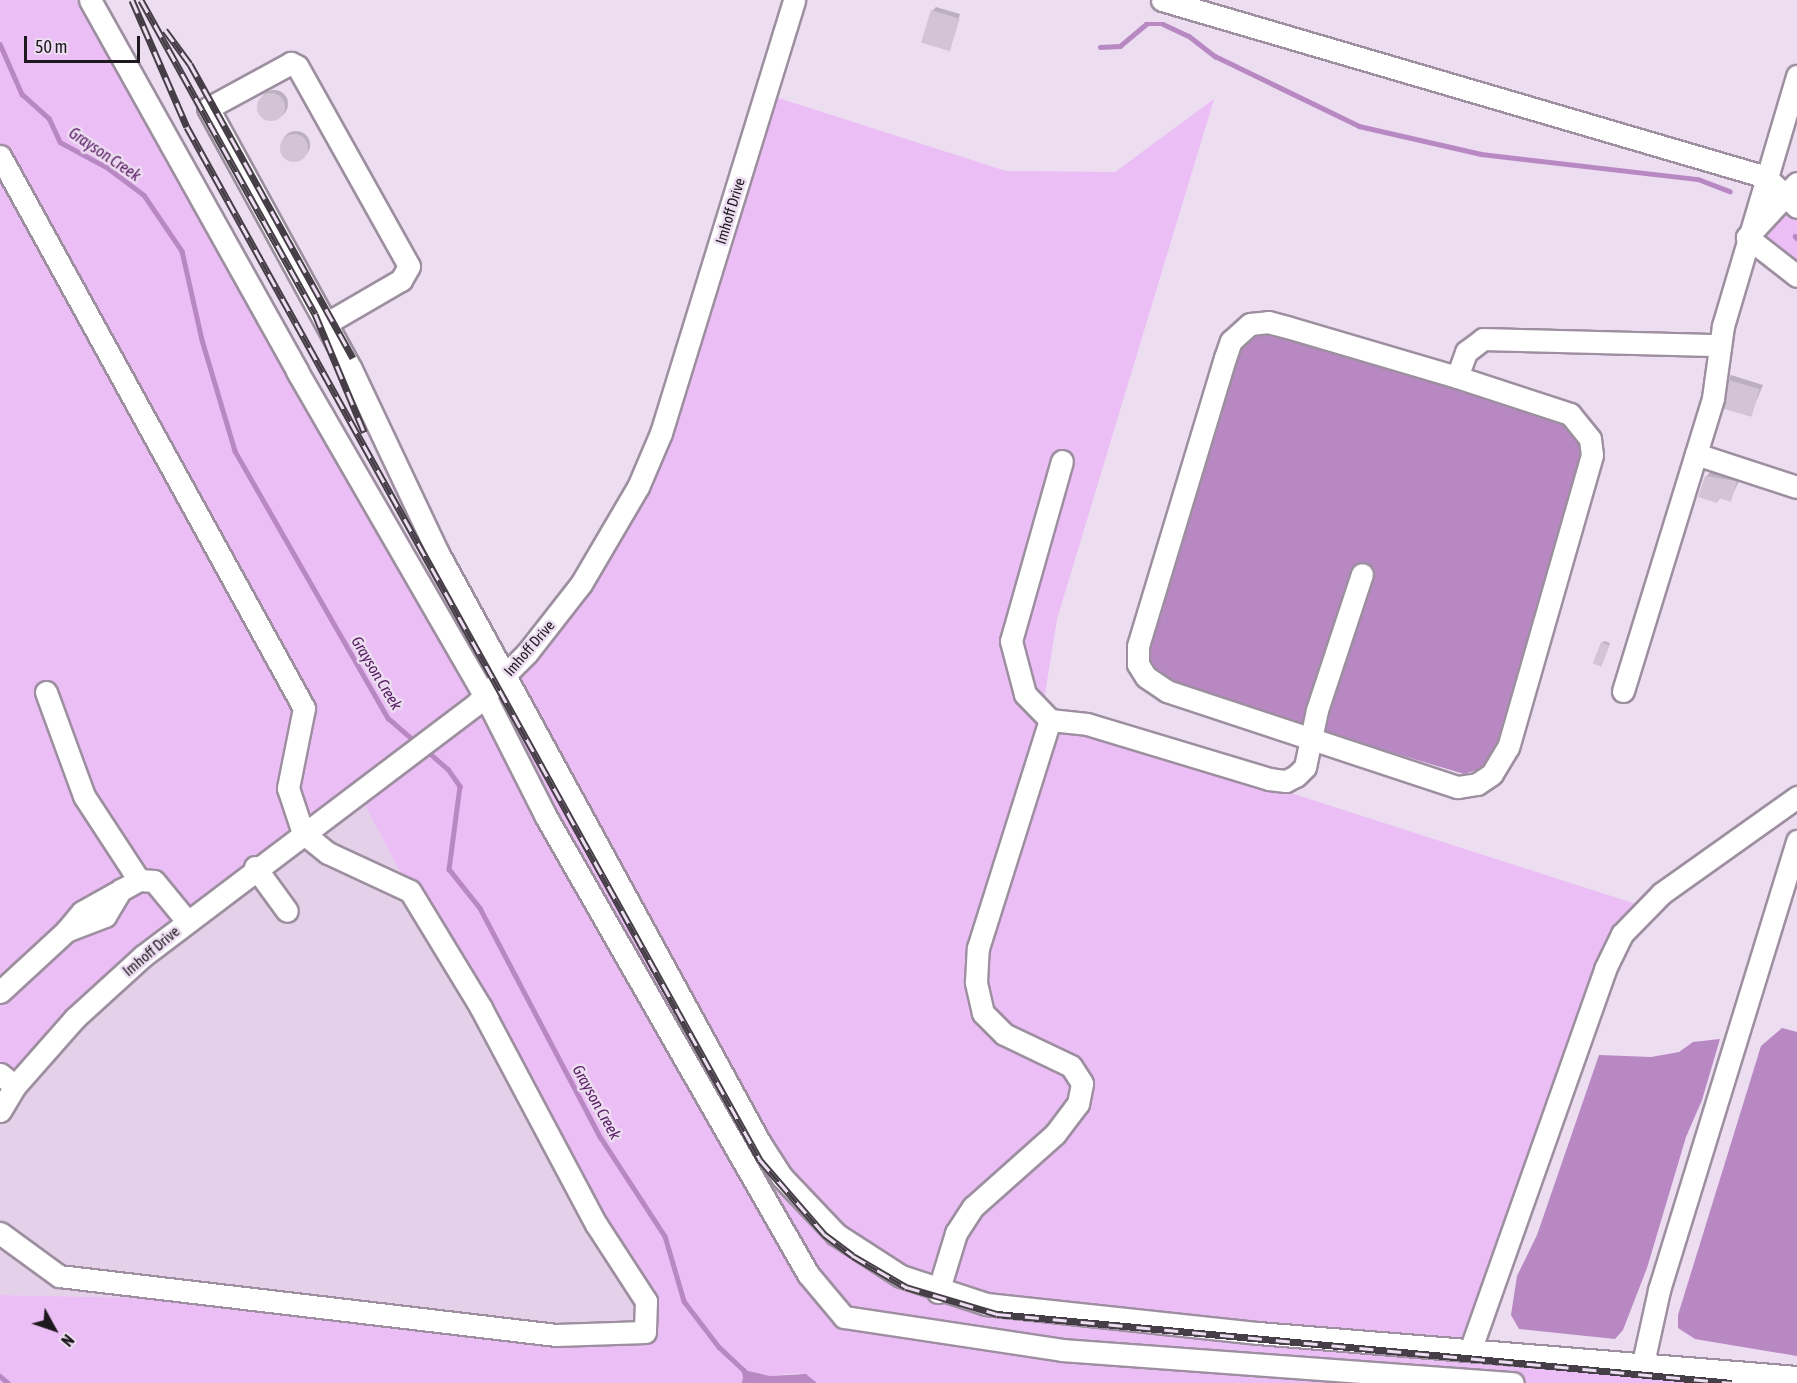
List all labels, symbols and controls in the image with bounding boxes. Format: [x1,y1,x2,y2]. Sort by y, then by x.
scale bar [27,24,142,62]
text: 50 m [35,36,67,57]
water label: Grayson Creek [65,123,145,185]
street label: Imhoff Drive [711,176,749,246]
street label: Imhoff Drive [500,616,558,680]
water label: Grayson Creek [348,633,406,713]
street label: Imhoff Drive [119,922,183,980]
water label: Grayson Creek [569,1061,625,1143]
north arrow [24,1299,84,1359]
text: N [58,1331,78,1350]

